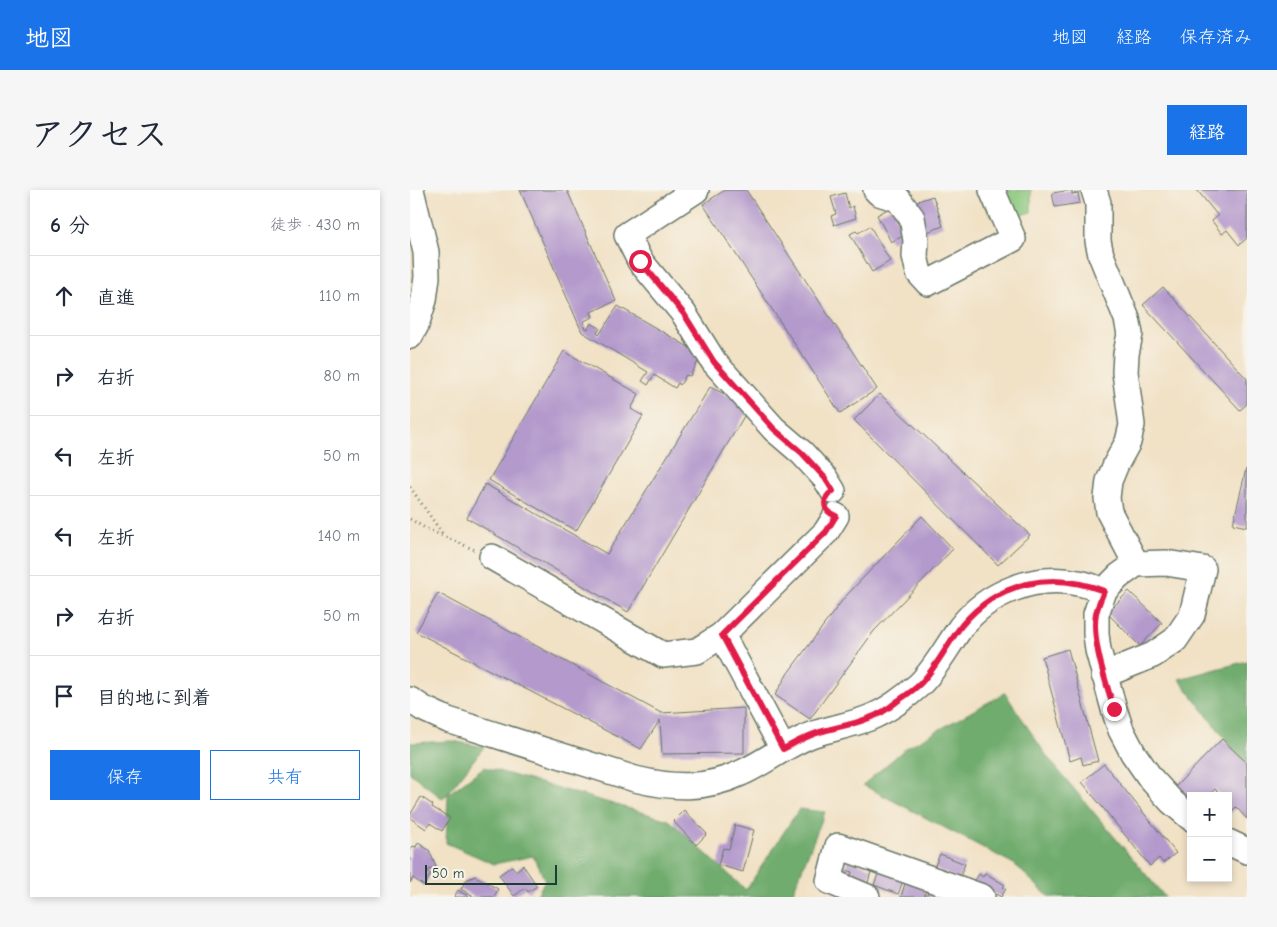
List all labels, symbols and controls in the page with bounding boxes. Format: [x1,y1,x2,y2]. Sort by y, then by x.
text: 地図 [25,24,73,52]
text: 地図 [1052,27,1088,48]
text: 経路 [1116,27,1152,48]
text: 保存済み [1180,27,1252,48]
button: 経路 [1167,105,1247,155]
text: アクセス [30,114,168,155]
text: 6 分 [50,213,89,237]
text: 徒歩 · 430 m [270,216,360,234]
route start [629,250,652,273]
icon: ahead [50,282,78,310]
text: 直進 [97,287,135,309]
text: 110 m [319,287,360,305]
icon: right [50,362,78,390]
text: 右折 [97,367,135,389]
text: 80 m [323,367,360,385]
icon: left [50,442,78,470]
text: 左折 [97,447,135,469]
text: 50 m [323,447,360,465]
icon: left [50,522,78,550]
text: 左折 [97,527,135,549]
text: 140 m [318,527,360,545]
icon: right [50,602,78,630]
text: 右折 [97,607,135,629]
text: 50 m [323,607,360,625]
icon: arrive [50,682,78,710]
text: 目的地に到着 [97,687,211,709]
route end [1103,698,1126,721]
button: 保存 [50,750,200,800]
button: 共有 [210,750,360,800]
map controls [1187,792,1232,882]
button: + [1187,792,1232,837]
button: − [1187,837,1232,882]
scale bar [425,862,558,885]
text: 50 m [432,865,464,882]

